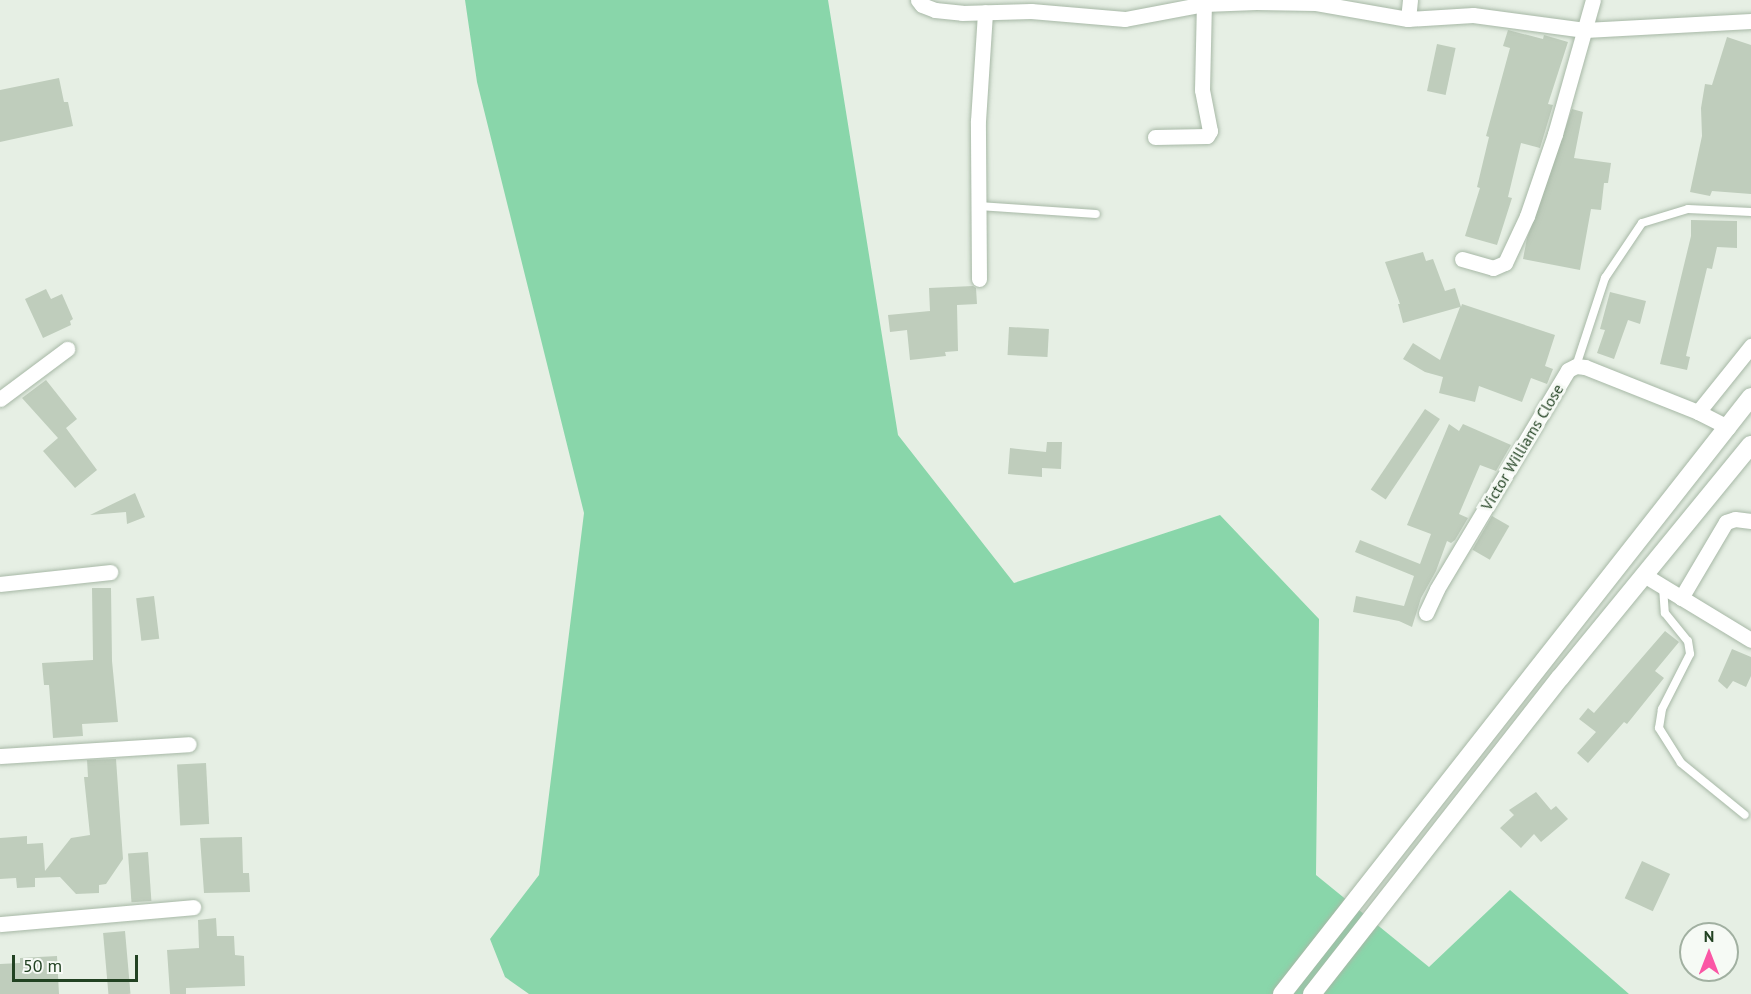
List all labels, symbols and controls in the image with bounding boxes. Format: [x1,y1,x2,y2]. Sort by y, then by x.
street label: Victor Williams Close [1477,380,1567,514]
north arrow [1679,922,1739,982]
text: N [1704,926,1714,946]
scale bar [15,943,141,981]
text: 50 m [23,954,62,977]

